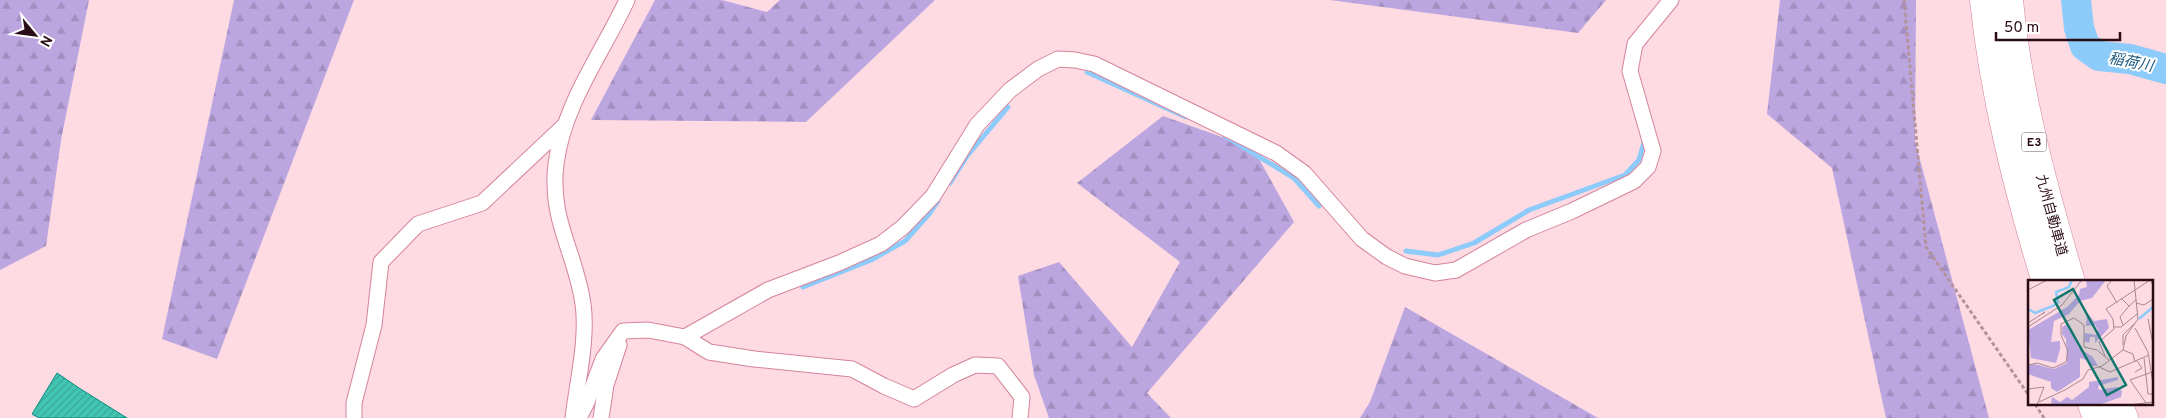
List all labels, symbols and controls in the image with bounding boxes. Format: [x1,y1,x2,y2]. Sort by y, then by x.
north arrow [10,10,60,60]
scale bar [1996,10,2120,42]
text: 50 m [2004,19,2039,38]
text: N [35,32,55,49]
water label: 稲荷川 [2107,50,2157,77]
road number: E3 [2022,132,2046,152]
street label: 九州自動車道 [2031,172,2071,258]
inset map [2028,280,2154,406]

